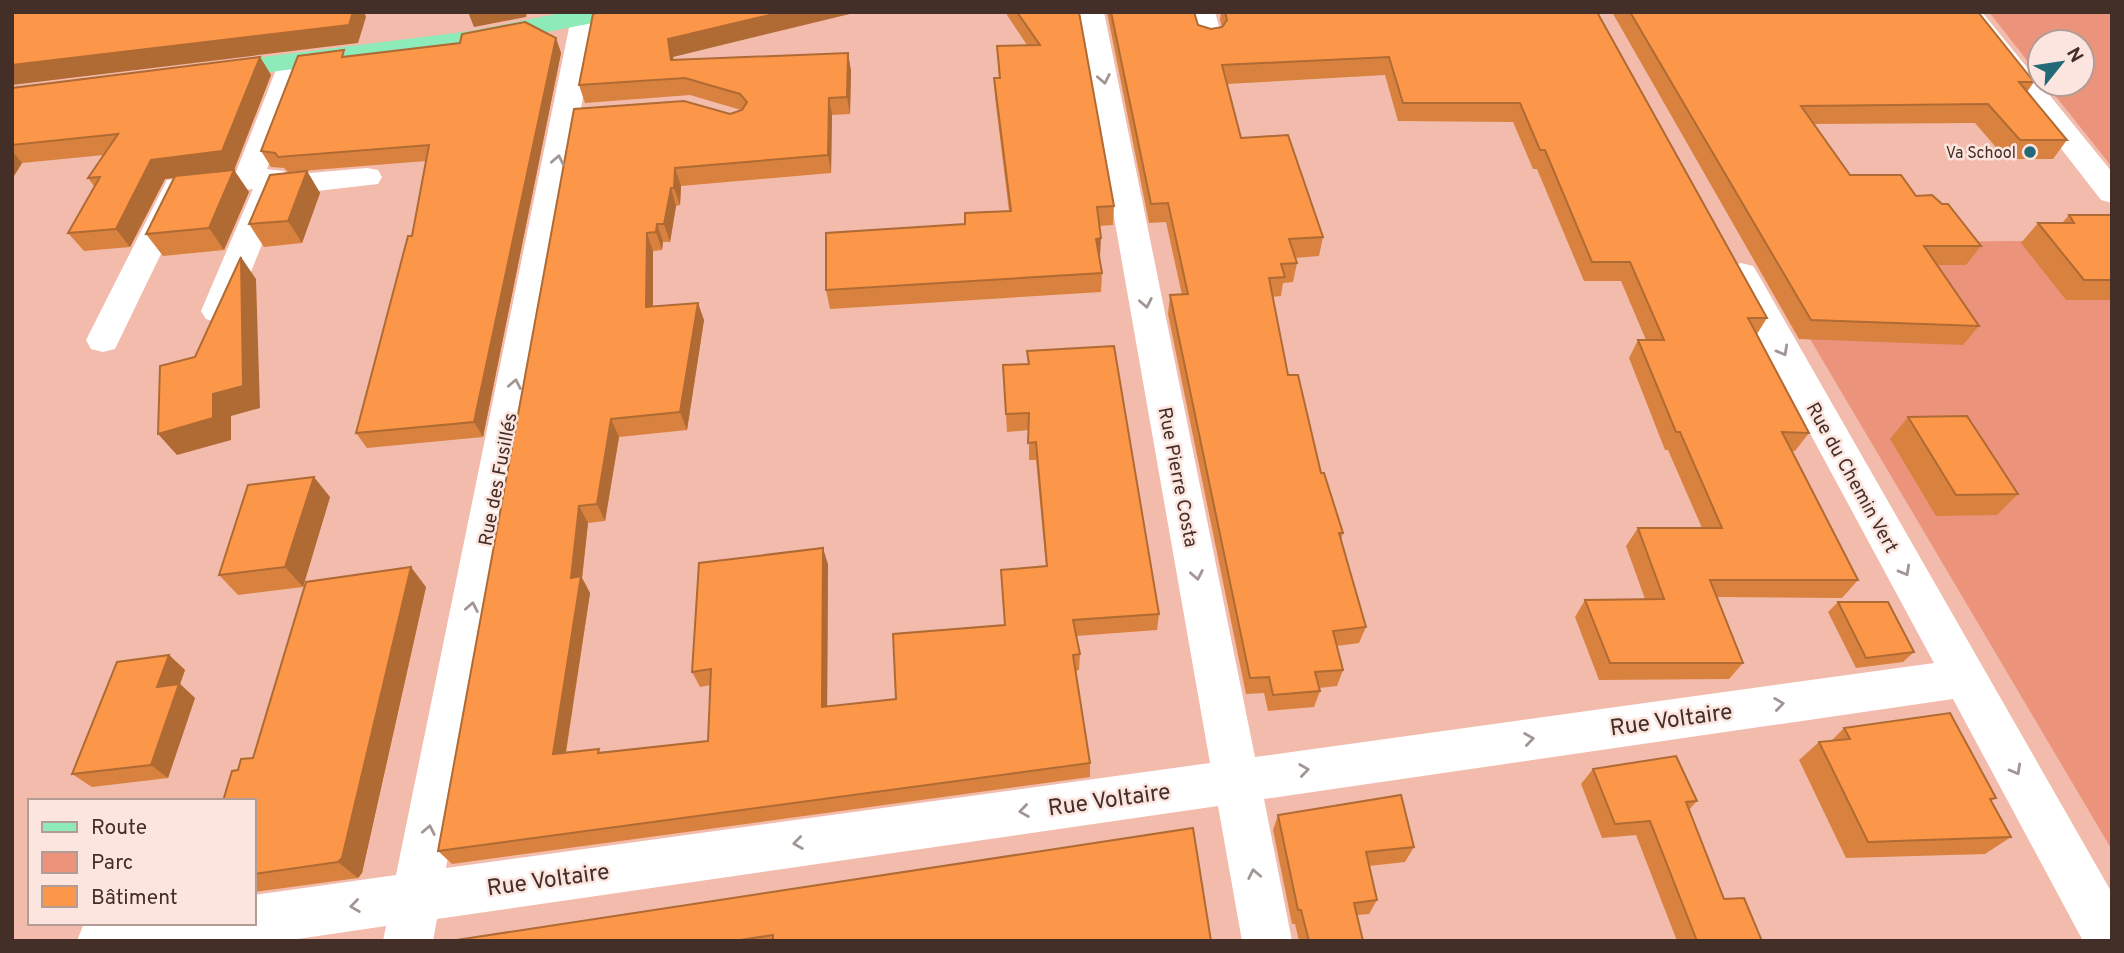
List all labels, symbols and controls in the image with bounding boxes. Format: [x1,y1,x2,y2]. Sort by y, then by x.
north arrow [2026,28,2096,98]
text: N [2060,44,2088,67]
one-way arrow [1095,73,1110,85]
place label: Va School [1946,144,2016,164]
marker: Va School [2022,144,2038,160]
one-way arrow [550,154,565,166]
one-way arrow [1138,297,1153,309]
one-way arrow [1775,343,1788,356]
one-way arrow [507,378,522,390]
street label: Rue du Chemin Vert [1800,399,1903,557]
street label: Rue Pierre Costa [1152,405,1202,549]
street label: Rue des Fusillés [474,411,524,548]
one-way arrow [1897,564,1910,576]
one-way arrow [1189,569,1204,581]
one-way arrow [464,601,479,613]
one-way arrow [1773,697,1785,712]
street label: Rue Voltaire [1608,699,1734,744]
one-way arrow [1523,732,1535,747]
one-way arrow [1298,763,1310,778]
one-way arrow [2008,763,2021,775]
street label: Rue Voltaire [1046,779,1172,824]
legend [28,799,256,925]
one-way arrow [1018,803,1029,818]
text: Route [91,815,147,842]
one-way arrow [421,824,436,836]
one-way arrow [792,835,804,850]
text: Parc [91,850,133,877]
street label: Rue Voltaire [485,859,611,904]
one-way arrow [1248,868,1263,880]
text: Bâtiment [91,885,178,912]
one-way arrow [349,898,361,913]

